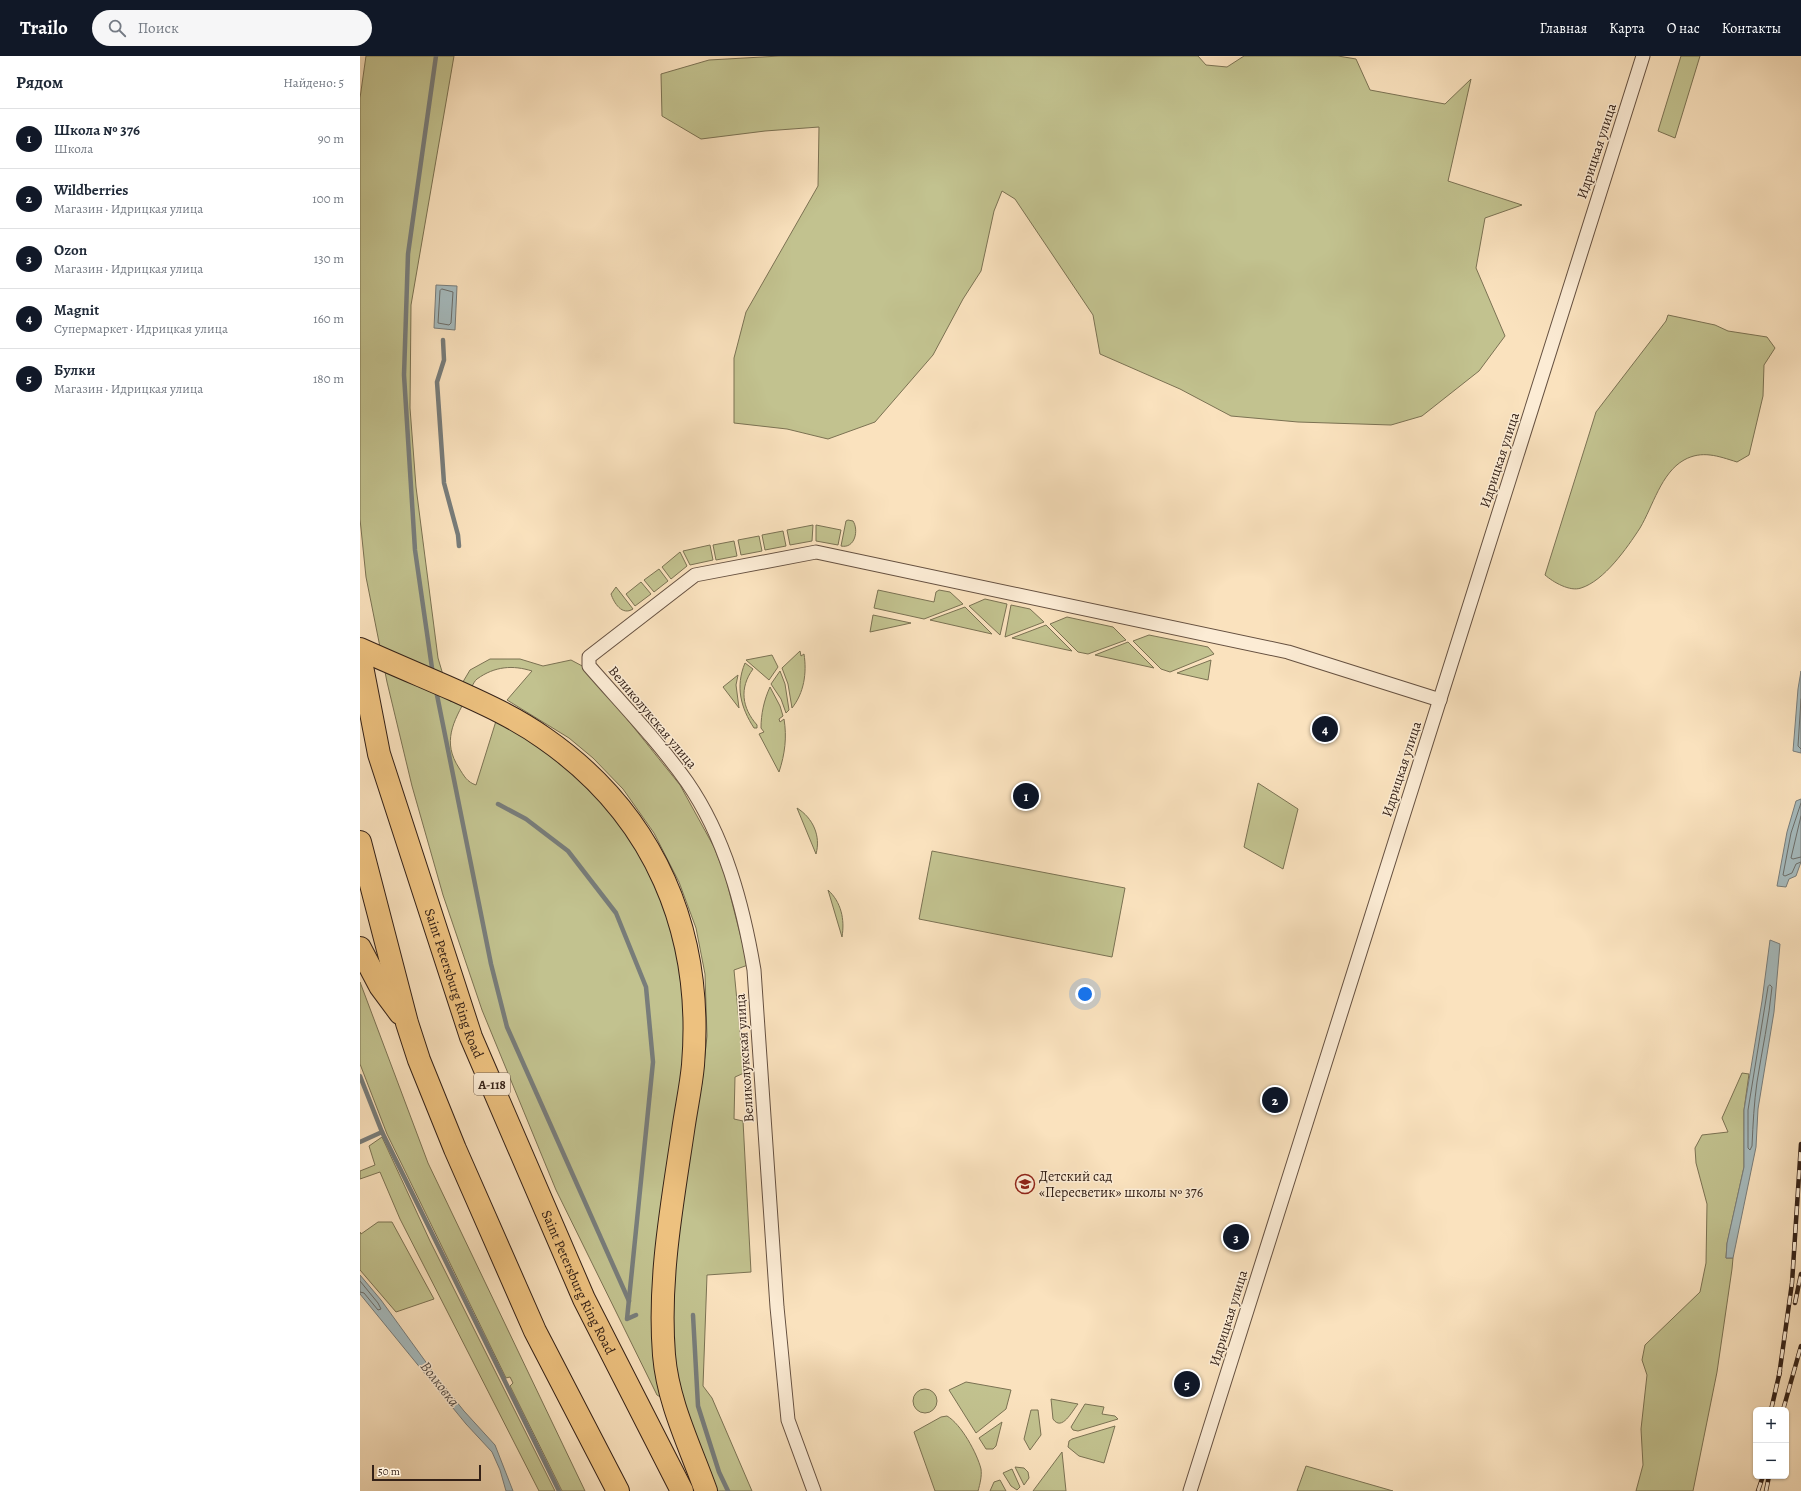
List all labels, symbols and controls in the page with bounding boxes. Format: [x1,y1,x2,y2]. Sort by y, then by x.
search box [92,10,372,46]
text: Trailo [20,15,68,41]
icon: search [106,17,128,39]
text: Поиск [138,18,179,38]
text: Главная [1540,19,1587,38]
text: Карта [1609,19,1645,38]
text: О нас [1667,19,1700,38]
text: Контакты [1722,19,1781,38]
text: Рядом [16,71,63,94]
text: Найдено: 5 [283,74,344,91]
street label: Идрицкая улица [1572,100,1621,201]
text: Школа № 376 [54,120,140,140]
text: 1 [27,130,31,147]
text: 90 m [318,130,344,147]
text: Школа [54,140,93,157]
text: Wildberries [54,180,128,200]
text: 2 [26,190,32,207]
text: 100 m [312,190,344,207]
text: Магазин · Идрицкая улица [54,200,203,217]
text: Ozon [54,240,87,260]
text: 3 [26,250,32,267]
text: 130 m [314,250,344,267]
text: Магазин · Идрицкая улица [54,260,203,277]
text: Magnit [54,300,99,320]
text: 4 [26,310,32,327]
text: 160 m [313,310,344,327]
text: Супермаркет · Идрицкая улица [54,320,228,337]
text: Булки [54,360,95,380]
text: 5 [26,370,32,387]
text: 180 m [313,370,344,387]
text: Магазин · Идрицкая улица [54,380,203,397]
street label: Идрицкая улица [1475,409,1524,510]
street label: Великолукская улица [604,662,702,773]
pin: 4 [1312,714,1338,744]
street label: Идрицкая улица [1377,718,1426,819]
pin: 1 [1013,781,1039,811]
street label: Saint Petersburg Ring Road [420,906,488,1062]
your location [1075,984,1095,1004]
street label: Великолукская улица [730,992,758,1123]
road number: А-118 [474,1073,510,1095]
pin: 2 [1262,1085,1288,1115]
place label: Детский сад «Пересветик» школы № 376 [1039,1167,1203,1202]
school or university icon: Детский сад «Пересветик» школы № 376 [1014,1173,1036,1195]
street label: Saint Petersburg Ring Road [537,1207,620,1358]
pin: 3 [1223,1222,1249,1252]
street label: Идрицкая улица [1205,1267,1252,1368]
water label: Волковка [416,1357,464,1411]
pin: 5 [1174,1369,1200,1399]
map controls [1753,1407,1789,1479]
button: + [1753,1407,1789,1443]
button: − [1753,1443,1789,1479]
scale bar [372,1463,481,1482]
text: 50 m [378,1464,400,1479]

